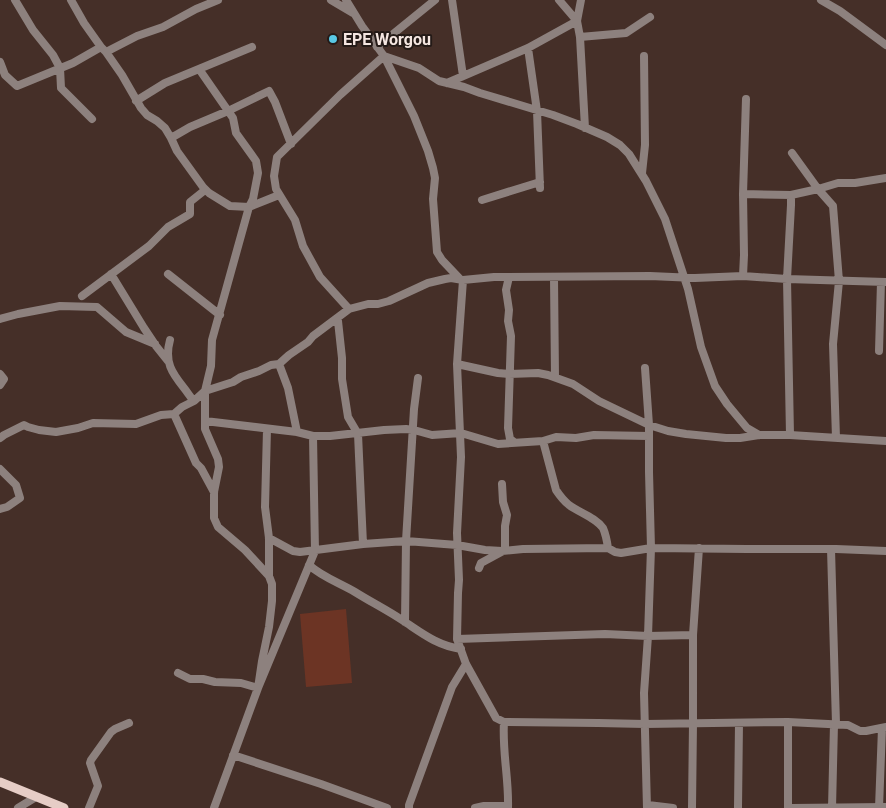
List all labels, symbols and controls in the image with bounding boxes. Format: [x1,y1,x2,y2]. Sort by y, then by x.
place label: EPE Worgou [343,30,431,49]
marker: EPE Worgou [327,33,339,45]

